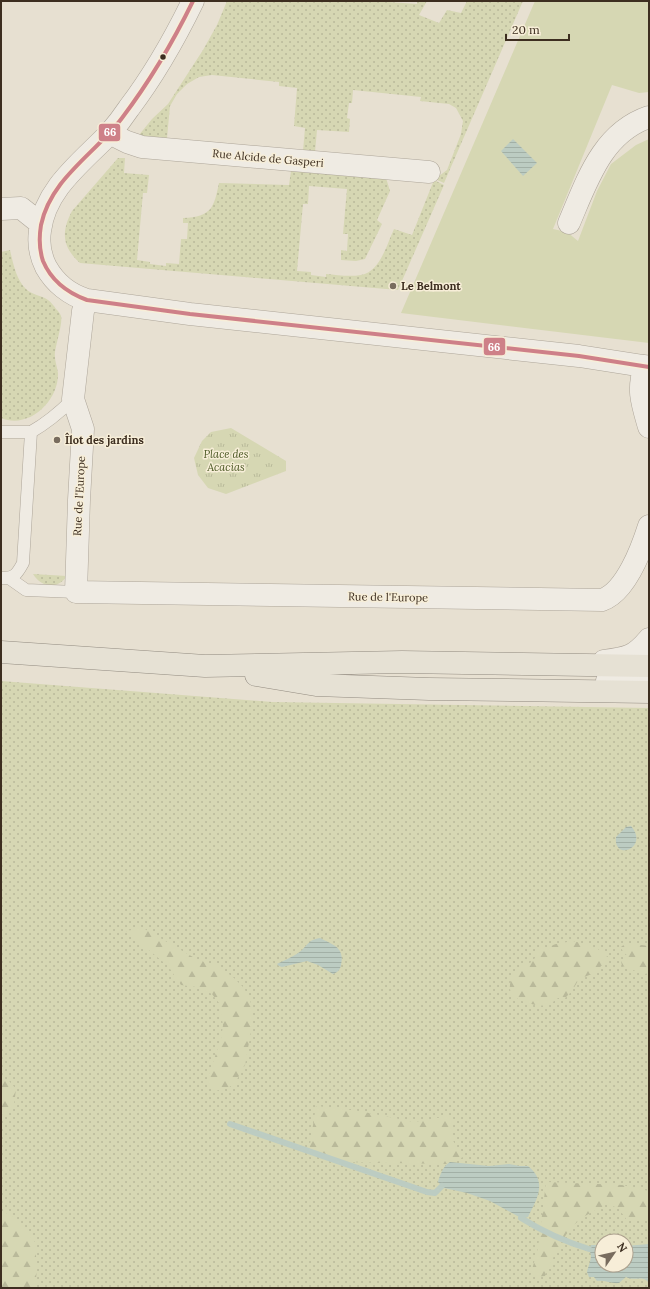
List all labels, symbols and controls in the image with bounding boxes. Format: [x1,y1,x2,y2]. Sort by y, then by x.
scale bar [506,16,569,42]
text: 20 m [512,22,540,37]
unlabelled marker [158,52,168,62]
line badge: 66 [98,123,121,142]
text: 66 [104,125,116,139]
street label: Rue Alcide de Gasperi [212,146,324,170]
place label: Le Belmont [401,279,461,293]
marker: Le Belmont [388,281,398,291]
line badge: 66 [483,337,506,356]
text: 66 [488,340,500,354]
place label: Îlot des jardins [65,432,144,447]
marker: Îlot des jardins [52,435,62,445]
park label: Place des Acacias [203,447,249,474]
street label: Rue de l'Europe [70,456,88,536]
street label: Rue de l'Europe [348,589,428,605]
north arrow [594,1233,634,1273]
text: N [614,1240,631,1255]

